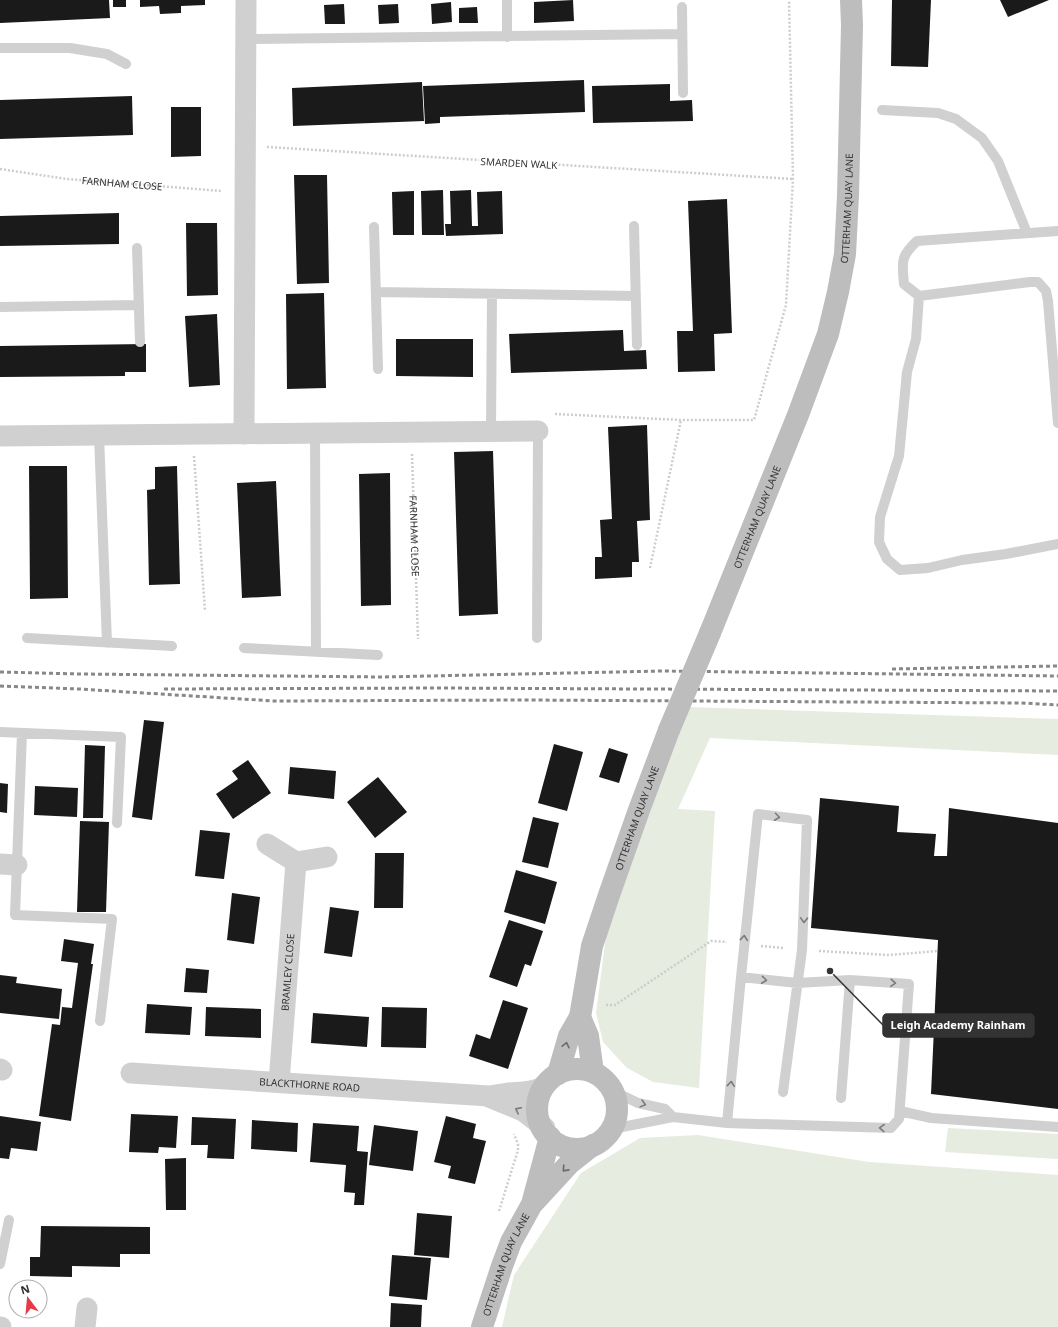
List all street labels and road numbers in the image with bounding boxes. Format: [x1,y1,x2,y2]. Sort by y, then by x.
street label: OTTERHAM QUAY LANE [836,153,856,264]
street label: SMARDEN WALK [480,154,559,172]
street label: FARNHAM CLOSE [81,173,163,193]
street label: OTTERHAM QUAY LANE [730,463,784,571]
street label: FARNHAM CLOSE [406,495,423,577]
street label: OTTERHAM QUAY LANE [611,764,662,872]
street label: BRAMLEY CLOSE [278,933,297,1012]
street label: BLACKTHORNE ROAD [259,1074,360,1095]
street label: OTTERHAM QUAY LANE [479,1210,533,1318]

